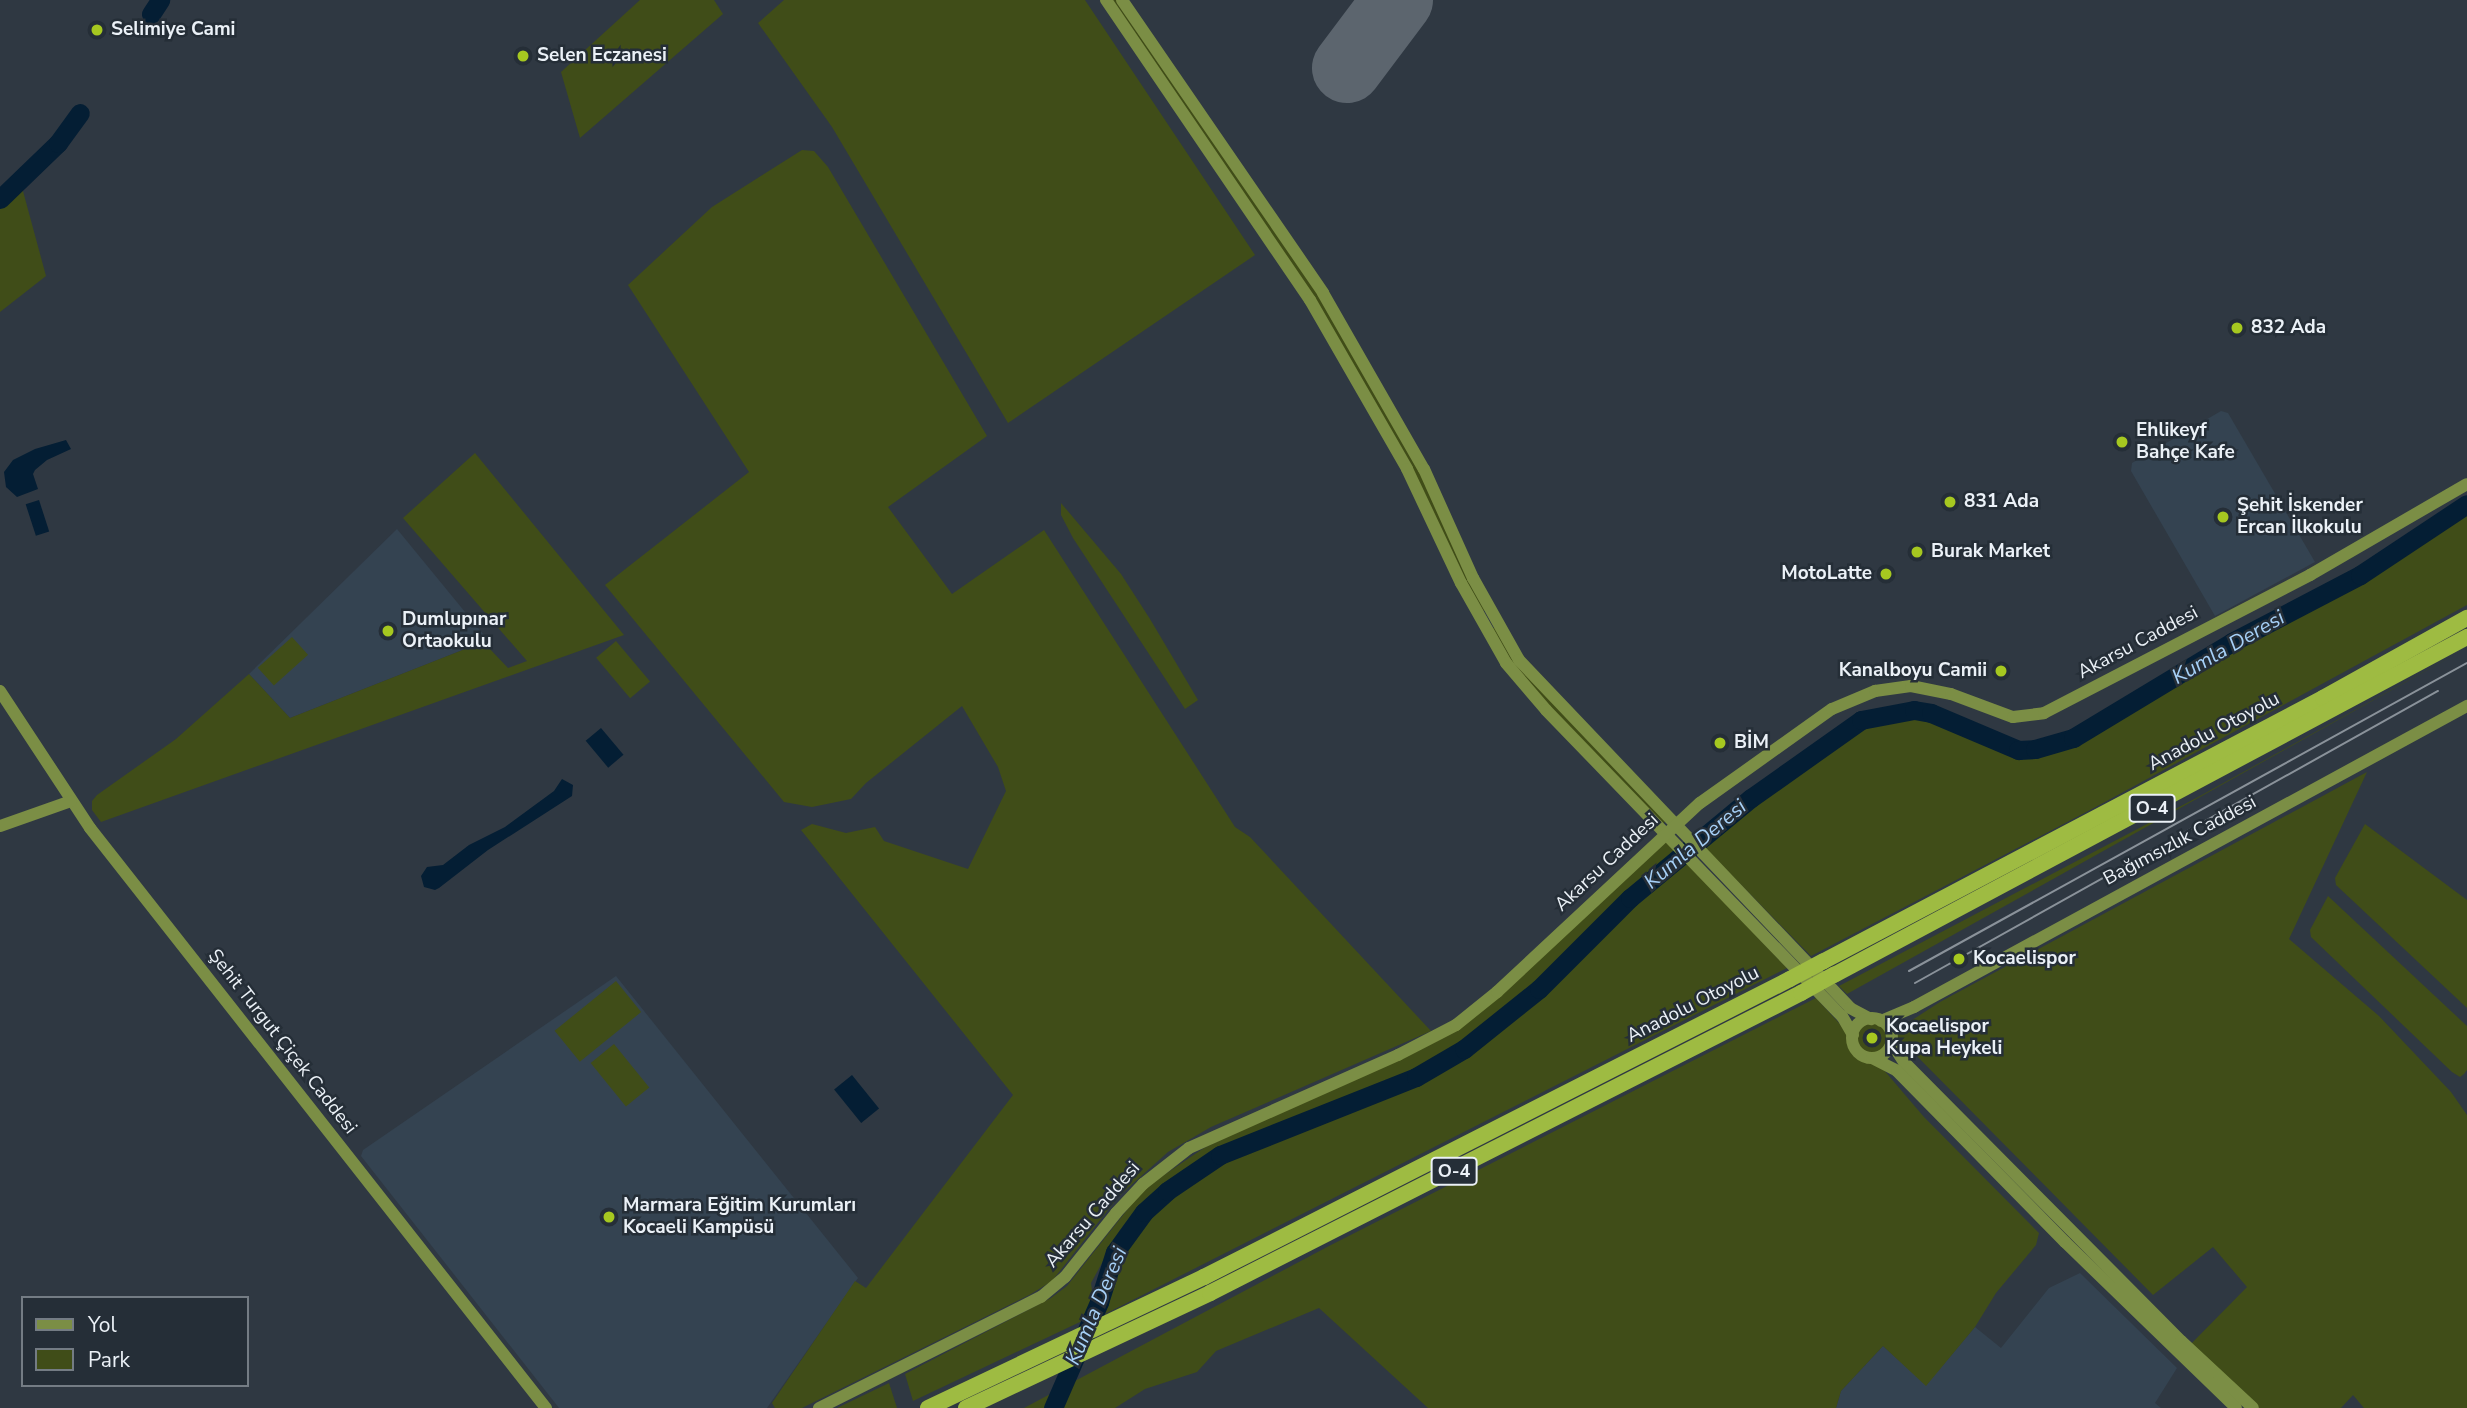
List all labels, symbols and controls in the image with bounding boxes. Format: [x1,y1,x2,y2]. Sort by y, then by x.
place label: Selimiye Cami [111,19,235,41]
marker: Selimiye Cami [89,22,105,38]
place label: Selen Eczanesi [537,45,667,67]
marker: Selen Eczanesi [515,48,531,64]
place label: 832 Ada [2251,317,2326,339]
marker: 832 Ada [2229,320,2245,336]
place label: Ehlikeyf Bahçe Kafe [2136,420,2235,464]
marker: Ehlikeyf Bahçe Kafe [2114,434,2130,450]
place label: 831 Ada [1964,491,2039,513]
marker: 831 Ada [1942,494,1958,510]
place label: Şehit İskender Ercan İlkokulu [2237,495,2363,539]
marker: Şehit İskender Ercan İlkokulu [2215,509,2231,525]
place label: Burak Market [1931,541,2050,563]
marker: Burak Market [1909,544,1925,560]
place label: MotoLatte [1781,563,1872,585]
marker: MotoLatte [1878,566,1894,582]
street label: Akarsu Caddesi [2074,602,2202,684]
water label: Kumla Deresi [2167,605,2289,689]
place label: Dumlupınar Ortaokulu [402,609,506,653]
marker: Dumlupınar Ortaokulu [380,623,396,639]
place label: Kanalboyu Camii [1839,660,1987,682]
marker: Kanalboyu Camii [1993,663,2009,679]
street label: Anadolu Otoyolu [2144,688,2284,776]
place label: BİM [1734,732,1769,754]
marker: BİM [1712,735,1728,751]
street label: Bağımsızlık Caddesi [2100,791,2260,891]
water label: Kumla Deresi [1639,794,1751,894]
road number: O-4 [2128,794,2176,822]
street label: Akarsu Caddesi [1551,809,1663,917]
street label: Şehit Turgut Çiçek Caddesi [203,945,361,1139]
place label: Kocaelispor [1973,948,2076,970]
marker: Kocaelispor [1951,951,1967,967]
street label: Anadolu Otoyolu [1623,962,1763,1048]
place label: Kocaelispor Kupa Heykeli [1886,1016,2002,1060]
marker: Kocaelispor Kupa Heykeli [1864,1030,1880,1046]
road number: O-4 [1430,1156,1478,1186]
street label: Akarsu Caddesi [1041,1157,1145,1273]
place label: Marmara Eğitim Kurumları Kocaeli Kampüsü [623,1195,856,1239]
marker: Marmara Eğitim Kurumları Kocaeli Kampüsü [601,1209,617,1225]
water label: Kumla Deresi [1060,1243,1132,1369]
legend [21,1296,248,1387]
text: Yol [88,1311,117,1339]
text: Park [88,1346,130,1374]

